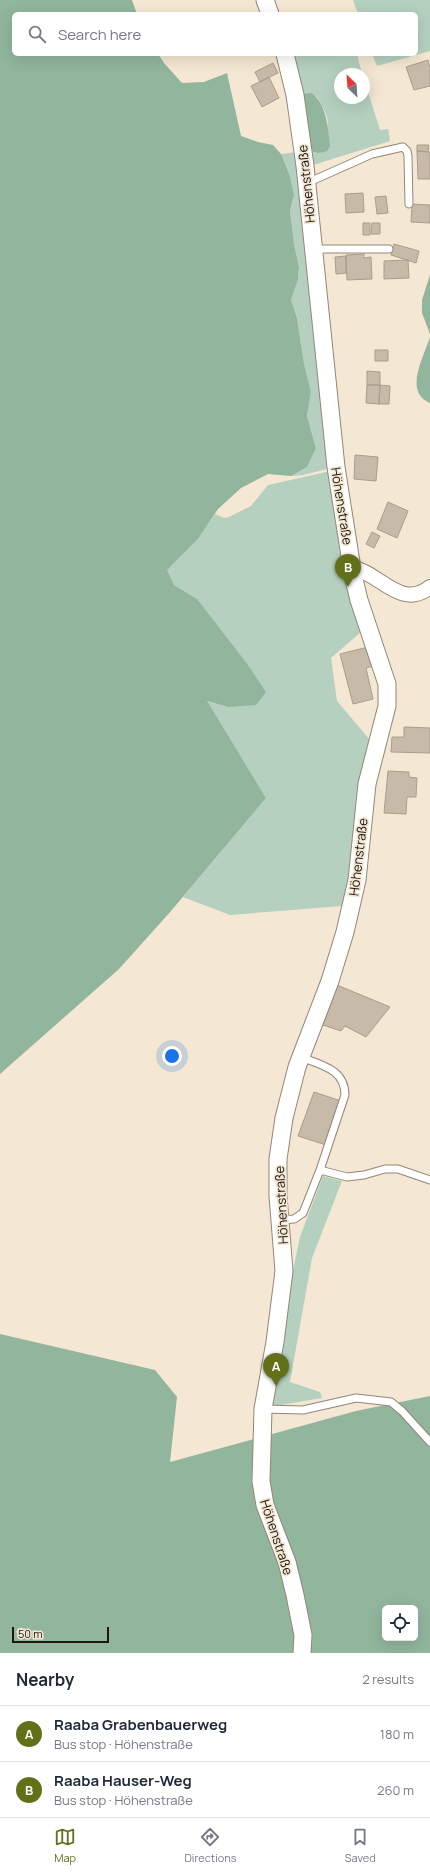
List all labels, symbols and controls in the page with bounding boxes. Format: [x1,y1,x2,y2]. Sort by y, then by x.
search box [12,12,418,56]
icon: search [26,23,48,45]
text: Search here [58,24,141,45]
north arrow [334,68,370,104]
street label: Höhenstraße [293,144,319,224]
street label: Höhenstraße [327,466,357,547]
pin: B [335,554,361,587]
street label: Höhenstraße [344,817,372,897]
your location [162,1046,182,1066]
street label: Höhenstraße [270,1165,292,1245]
pin: A [263,1353,289,1386]
street label: Höhenstraße [256,1497,298,1577]
map controls [382,1605,418,1641]
button: locate [382,1605,418,1641]
scale bar [12,1625,109,1644]
text: 50 m [18,1626,43,1641]
text: Nearby [16,1668,74,1691]
text: 2 results [362,1670,414,1688]
text: Raaba Grabenbauerweg [54,1714,227,1735]
text: A [25,1725,33,1743]
text: 180 m [380,1725,414,1743]
text: Bus stop · Höhenstraße [54,1735,193,1753]
text: Raaba Hauser-Weg [54,1770,192,1791]
text: B [25,1781,33,1799]
text: 260 m [377,1781,414,1799]
text: Bus stop · Höhenstraße [54,1791,193,1809]
tab: Map [54,1826,76,1865]
tab: Directions [184,1826,237,1865]
tab: Saved [345,1826,376,1865]

